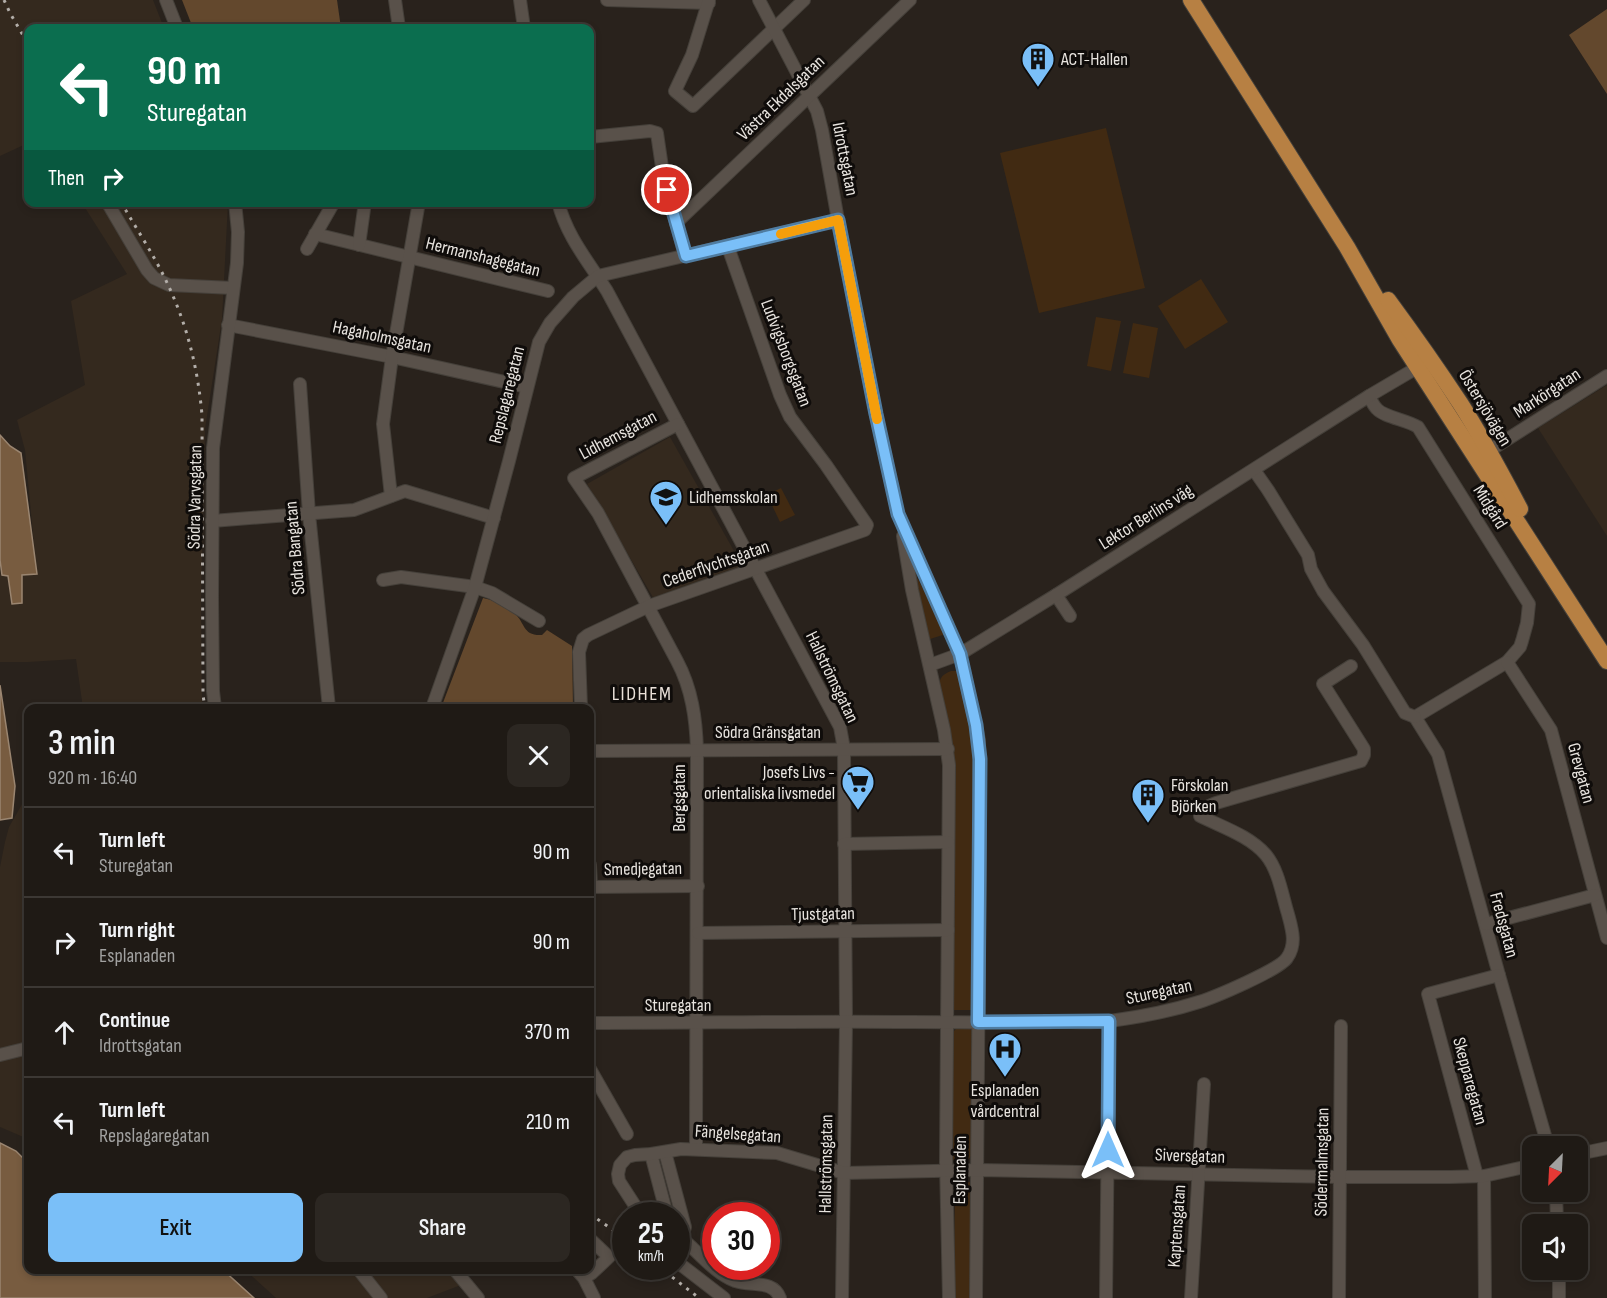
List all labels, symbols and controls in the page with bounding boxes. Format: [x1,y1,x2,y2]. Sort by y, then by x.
building icon: ACT-Hallen [1020,41,1056,88]
text: 90 m [147,46,221,97]
icon: left [48,48,126,126]
place label: ACT-Hallen [1060,49,1128,70]
street label: Västra Ekdalsgatan [733,51,829,145]
text: Sturegatan [147,97,247,129]
street label: Idrottsgatan [828,120,862,198]
icon: right [96,162,129,195]
pin [641,164,692,215]
text: Then [48,165,84,192]
icon: arrive [650,173,683,206]
street label: Hermanshagegatan [424,233,542,281]
street label: Ludvigsborgsgatan [756,297,816,409]
street label: Hagaholmsgatan [331,316,433,358]
street label: Repslagaregatan [485,344,529,446]
street label: Markörgatan [1510,364,1584,422]
street label: Östersjövägen [1454,366,1516,450]
street label: Lidhemsgatan [576,406,660,464]
street label: Södra Varvsgatan [184,445,206,549]
school or university icon: Lidhemsskolan [648,479,684,526]
street label: Lektor Berlins väg [1095,480,1197,554]
street label: Midgård [1468,481,1512,533]
place label: Lidhemsskolan [689,487,778,508]
street label: Södra Bangatan [280,500,310,596]
street label: Cederflychtsgatan [660,536,772,592]
street label: Hallströmsgatan [801,628,863,726]
district label: LIDHEM [612,682,672,706]
text: 3 min [48,722,116,765]
street label: Södra Gränsgatan [715,722,821,743]
button: close [507,724,570,787]
street label: Grevgatan [1563,741,1599,805]
place label: Josefs Livs - orientaliska livsmedel [704,762,835,804]
street label: Bergsgatan [669,764,690,832]
supermarket icon: Josefs Livs - orientaliska livsmedel [840,764,876,811]
text: 920 m · 16:40 [48,766,137,790]
place label: Förskolan Björken [1171,775,1228,817]
building icon: Förskolan Björken [1130,777,1166,824]
text: Turn left [99,827,165,854]
icon: left [48,836,81,869]
text: 90 m [533,839,570,866]
text: Sturegatan [99,854,173,878]
street label: Smedjegatan [604,858,682,880]
street label: Fredsgatan [1485,890,1523,960]
street label: Tjustgatan [791,903,855,925]
text: Turn right [99,917,175,944]
icon: right [48,926,81,959]
text: 90 m [533,929,570,956]
text: Esplanaden [99,944,175,968]
street label: Sturegatan [1124,975,1194,1009]
street label: Sturegatan [645,995,711,1016]
text: Continue [99,1007,170,1034]
icon: ahead [48,1016,81,1049]
text: 370 m [525,1019,570,1046]
hospital icon: Esplanaden vårdcentral [987,1031,1023,1078]
text: Idrottsgatan [99,1034,182,1058]
street label: Skepparegatan [1448,1035,1492,1127]
place label: Esplanaden vårdcentral [971,1080,1039,1122]
text: Turn left [99,1097,165,1124]
icon: left [48,1106,81,1139]
street label: Södermalmsgatan [1311,1107,1333,1217]
text: 210 m [526,1109,570,1136]
street label: Hallströmsgatan [815,1114,837,1214]
position arrow [1076,1118,1140,1182]
street label: Fängelsegatan [694,1121,782,1147]
text: Repslagaregatan [99,1124,209,1148]
street label: Esplanaden [949,1135,971,1205]
north arrow [1522,1136,1588,1202]
map controls [1522,1136,1588,1280]
street label: Siversgatan [1155,1144,1225,1168]
street label: Kaptensgatan [1164,1184,1190,1268]
button: Exit [48,1193,303,1262]
button: Share [315,1193,570,1262]
speed limit sign: 30 [702,1202,780,1280]
button: sound [1522,1214,1588,1280]
text: 25 [638,1216,664,1252]
text: km/h [638,1247,664,1266]

